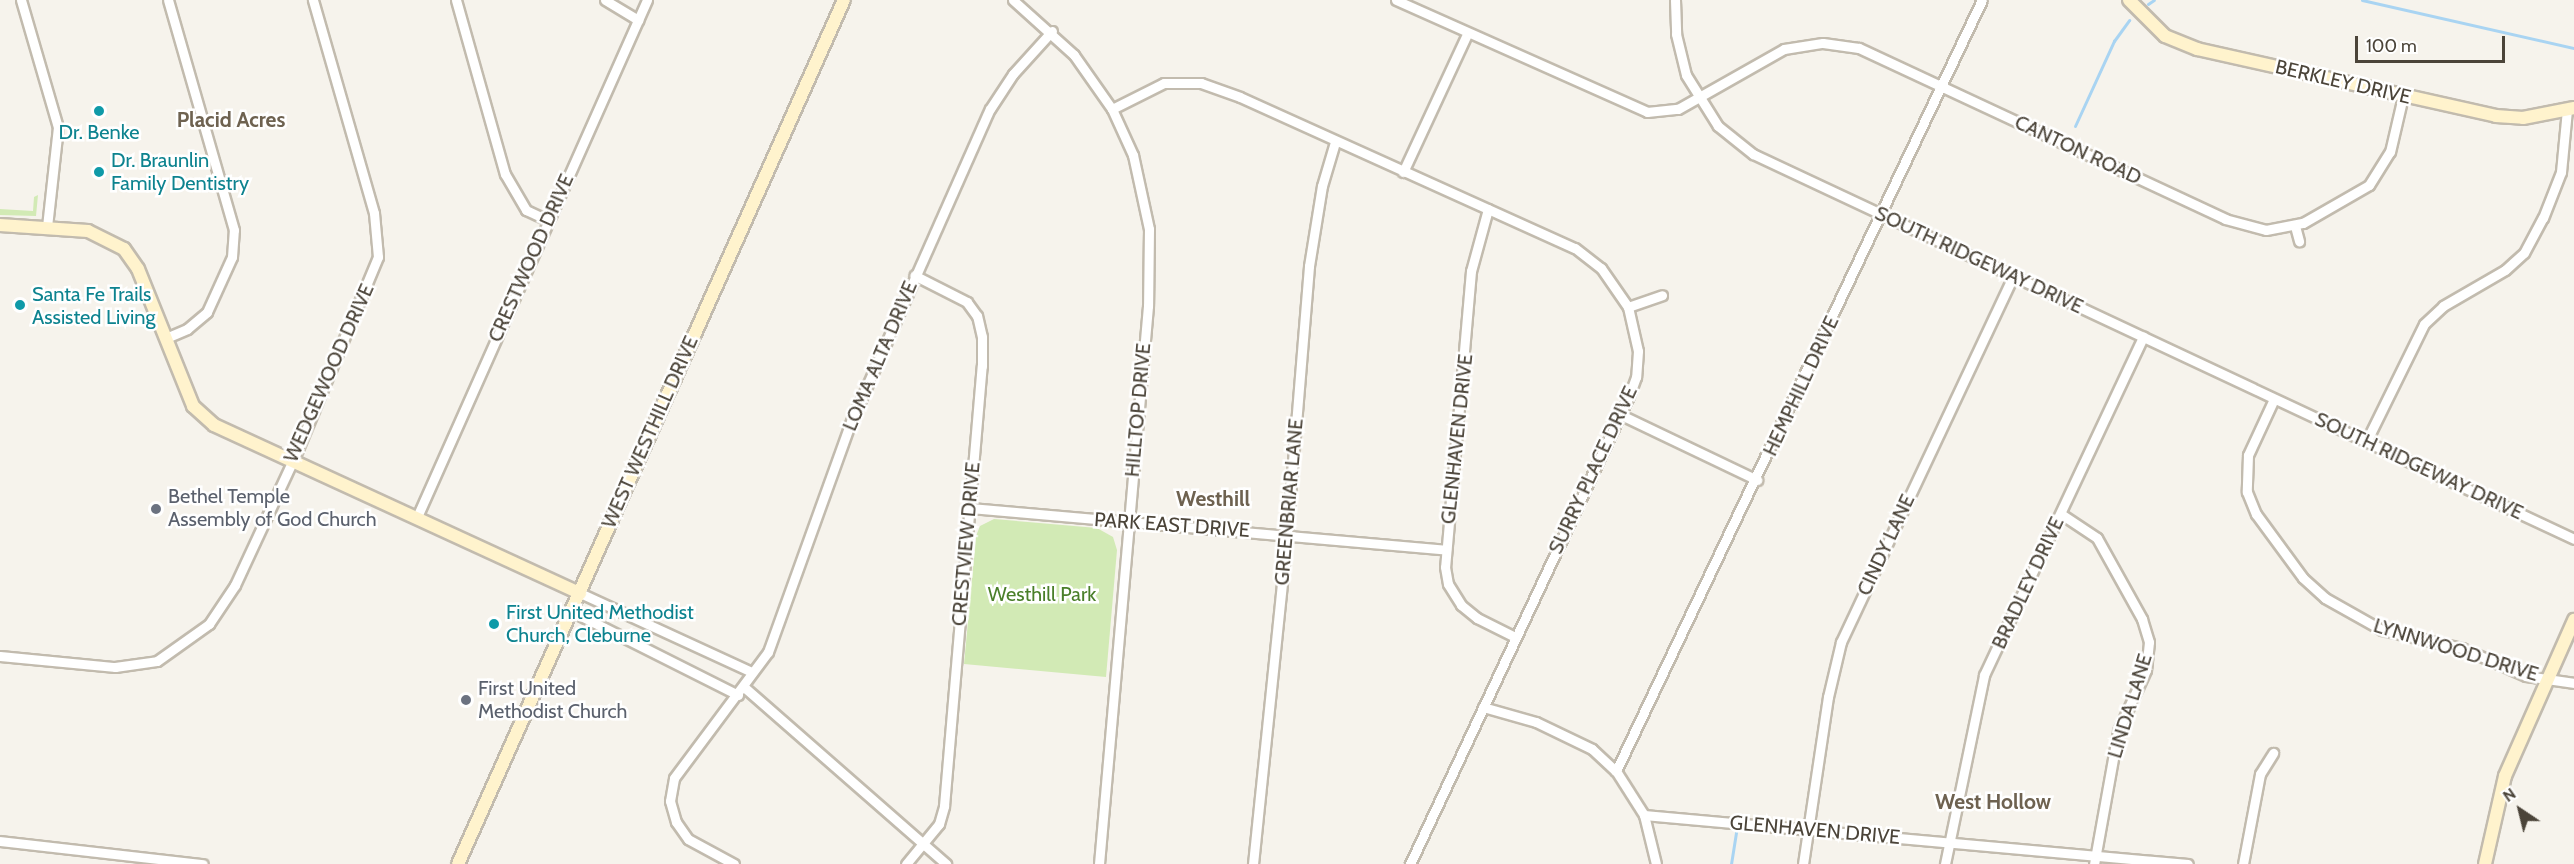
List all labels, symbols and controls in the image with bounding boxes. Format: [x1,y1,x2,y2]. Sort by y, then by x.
scale bar [2358,24,2508,62]
text: 100 m [2366,35,2417,57]
street label: BERKLEY DRIVE [2273,55,2413,109]
marker: Dr. Benke [92,104,106,118]
district label: Placid Acres [177,107,285,133]
street label: CANTON ROAD [2011,110,2145,190]
place label: Dr. Benke [59,120,139,144]
place label: Dr. Braunlin Family Dentistry [111,148,249,195]
marker: Dr. Braunlin Family Dentistry [92,165,106,179]
street label: CRESTWOOD DRIVE [483,170,579,346]
street label: SOUTH RIDGEWAY DRIVE [1871,201,2087,319]
street label: LOMA ALTA DRIVE [838,278,922,434]
street label: WEDGEWOOD DRIVE [279,280,379,466]
place label: Santa Fe Trails Assisted Living [32,282,155,329]
marker: Santa Fe Trails Assisted Living [13,298,27,312]
street label: HEMPHILL DRIVE [1758,312,1844,460]
street label: WEST WESTHILL DRIVE [597,332,703,532]
street label: HILLTOP DRIVE [1120,342,1156,478]
street label: GLENHAVEN DRIVE [1436,353,1478,525]
street label: SURRY PLACE DRIVE [1544,382,1642,558]
street label: SOUTH RIDGEWAY DRIVE [2311,407,2527,525]
street label: GREENBRIAR LANE [1270,418,1308,586]
street label: CRESTVIEW DRIVE [947,461,985,627]
place label: Bethel Temple Assembly of God Church [168,485,377,532]
district label: Westhill [1176,486,1250,512]
street label: CINDY LANE [1852,491,1920,599]
marker: Bethel Temple Assembly of God Church [149,502,163,516]
street label: PARK EAST DRIVE [1093,508,1251,542]
street label: BRADLEY DRIVE [1987,513,2069,653]
park label: Westhill Park [988,582,1096,606]
place label: First United Methodist Church, Cleburne [506,600,694,647]
street label: LYNNWOOD DRIVE [2371,614,2541,686]
marker: First United Methodist Church, Cleburne [487,617,501,631]
street label: LINDA LANE [2103,651,2157,761]
place label: First United Methodist Church [478,676,627,723]
marker: First United Methodist Church [459,693,473,707]
north arrow [2490,780,2550,840]
text: N [2499,784,2519,806]
district label: West Hollow [1935,789,2051,815]
street label: GLENHAVEN DRIVE [1729,811,1901,849]

